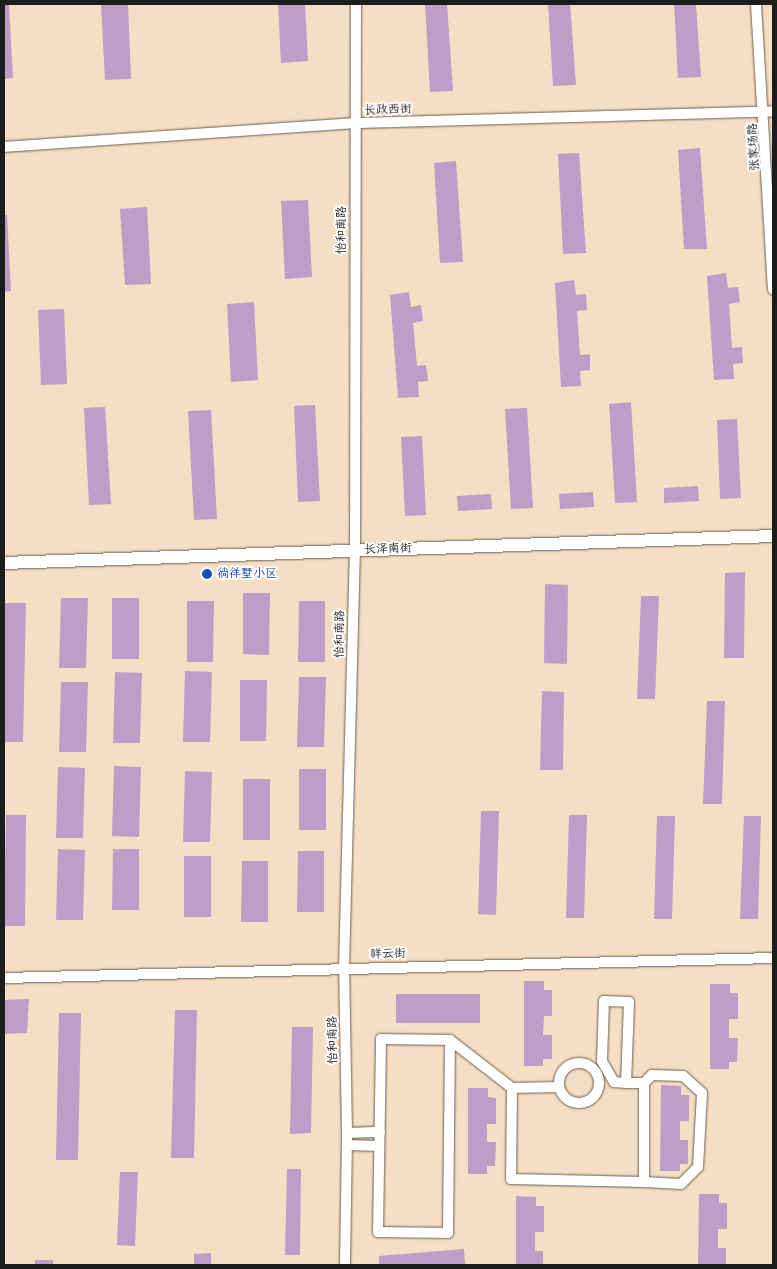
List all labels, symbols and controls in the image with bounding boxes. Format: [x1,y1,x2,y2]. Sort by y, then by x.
street label: 长政西街 [364,102,412,118]
street label: 张家场路 [746,123,762,171]
street label: 怡和南路 [335,206,349,254]
street label: 长泽南街 [364,541,412,557]
place label: 徜徉墅小区 [217,567,277,581]
marker: 徜徉墅小区 [201,568,213,580]
street label: 怡和南路 [332,610,348,658]
street label: 祥云街 [370,946,406,962]
street label: 怡和南路 [325,1016,341,1064]

